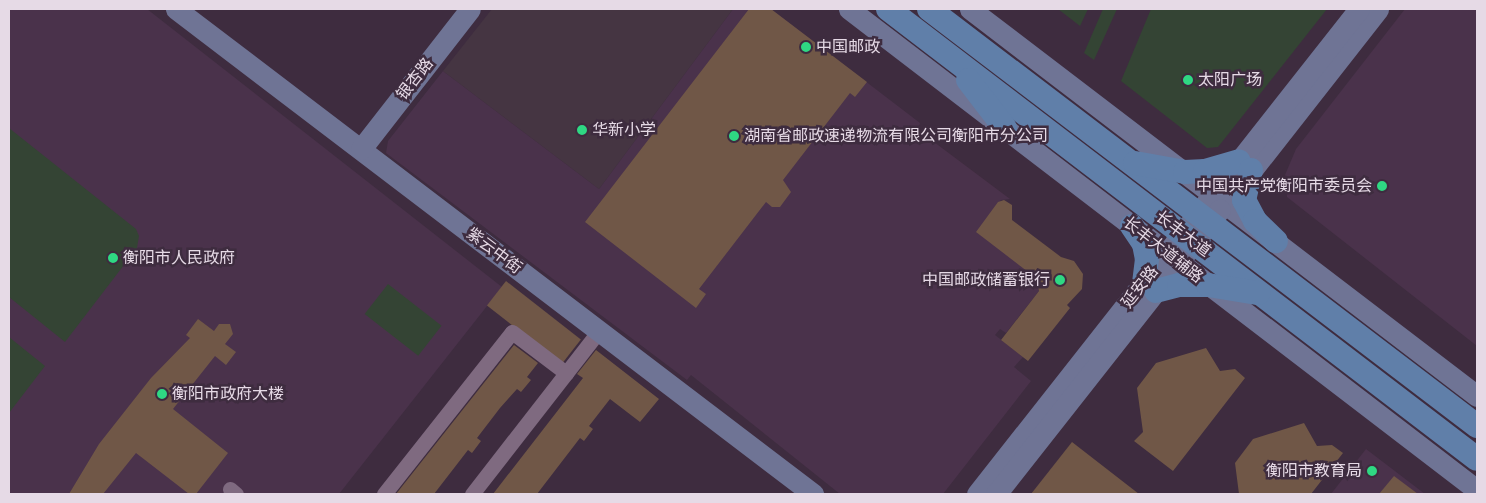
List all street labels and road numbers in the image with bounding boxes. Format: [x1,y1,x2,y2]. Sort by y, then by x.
street label: 银杏路 [393,54,437,104]
street label: 长丰大道 [1152,207,1214,261]
street label: 长丰大道辅路 [1119,213,1207,287]
street label: 紫云中街 [463,224,525,278]
street label: 延安路 [1118,262,1162,312]

